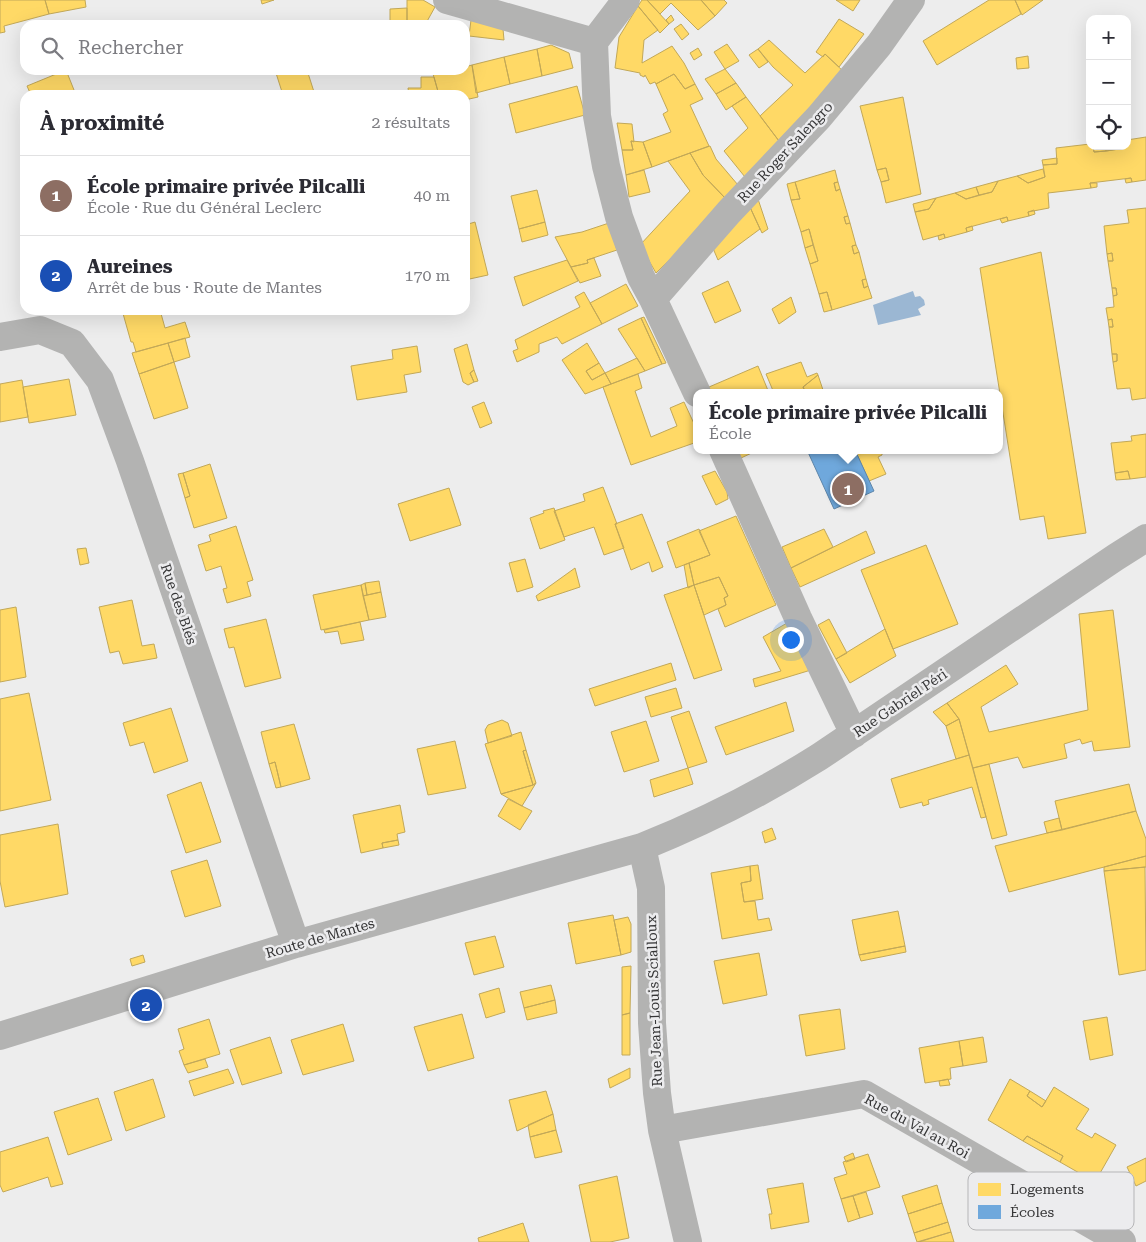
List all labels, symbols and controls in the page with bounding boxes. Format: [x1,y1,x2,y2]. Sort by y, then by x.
map controls [1086,15,1131,150]
button: + [1086,15,1131,60]
search box [20,20,470,75]
icon: search [38,34,66,62]
text: Rechercher [78,36,184,59]
button: − [1086,60,1131,105]
street label: Rue Roger Salengro [734,98,836,206]
button: locate [1086,105,1131,150]
text: À proximité [40,111,164,135]
text: 2 résultats [371,113,450,132]
text: École primaire privée Pilcalli [87,175,365,198]
text: 1 [52,186,60,205]
text: 40 m [413,186,450,205]
text: École · Rue du Général Leclerc [87,198,322,217]
text: Aureines [87,255,173,278]
text: 2 [52,266,60,285]
text: 170 m [404,266,450,285]
text: Arrêt de bus · Route de Mantes [87,278,322,297]
popup [693,389,1003,454]
text: École primaire privée Pilcalli [709,401,987,424]
text: École [709,424,752,443]
pin: 1 [832,470,864,508]
street label: Rue des Blés [158,562,200,647]
your location [778,627,804,653]
street label: Rue Gabriel Péri [850,665,950,740]
street label: Route de Mantes [264,915,377,961]
street label: Rue Jean-Louis Scialloux [643,915,665,1087]
pin: 2 [130,986,162,1024]
street label: Rue du Val au Roi [862,1091,973,1162]
legend [968,1172,1134,1230]
text: Logements [1010,1181,1084,1197]
text: Écoles [1010,1204,1054,1220]

